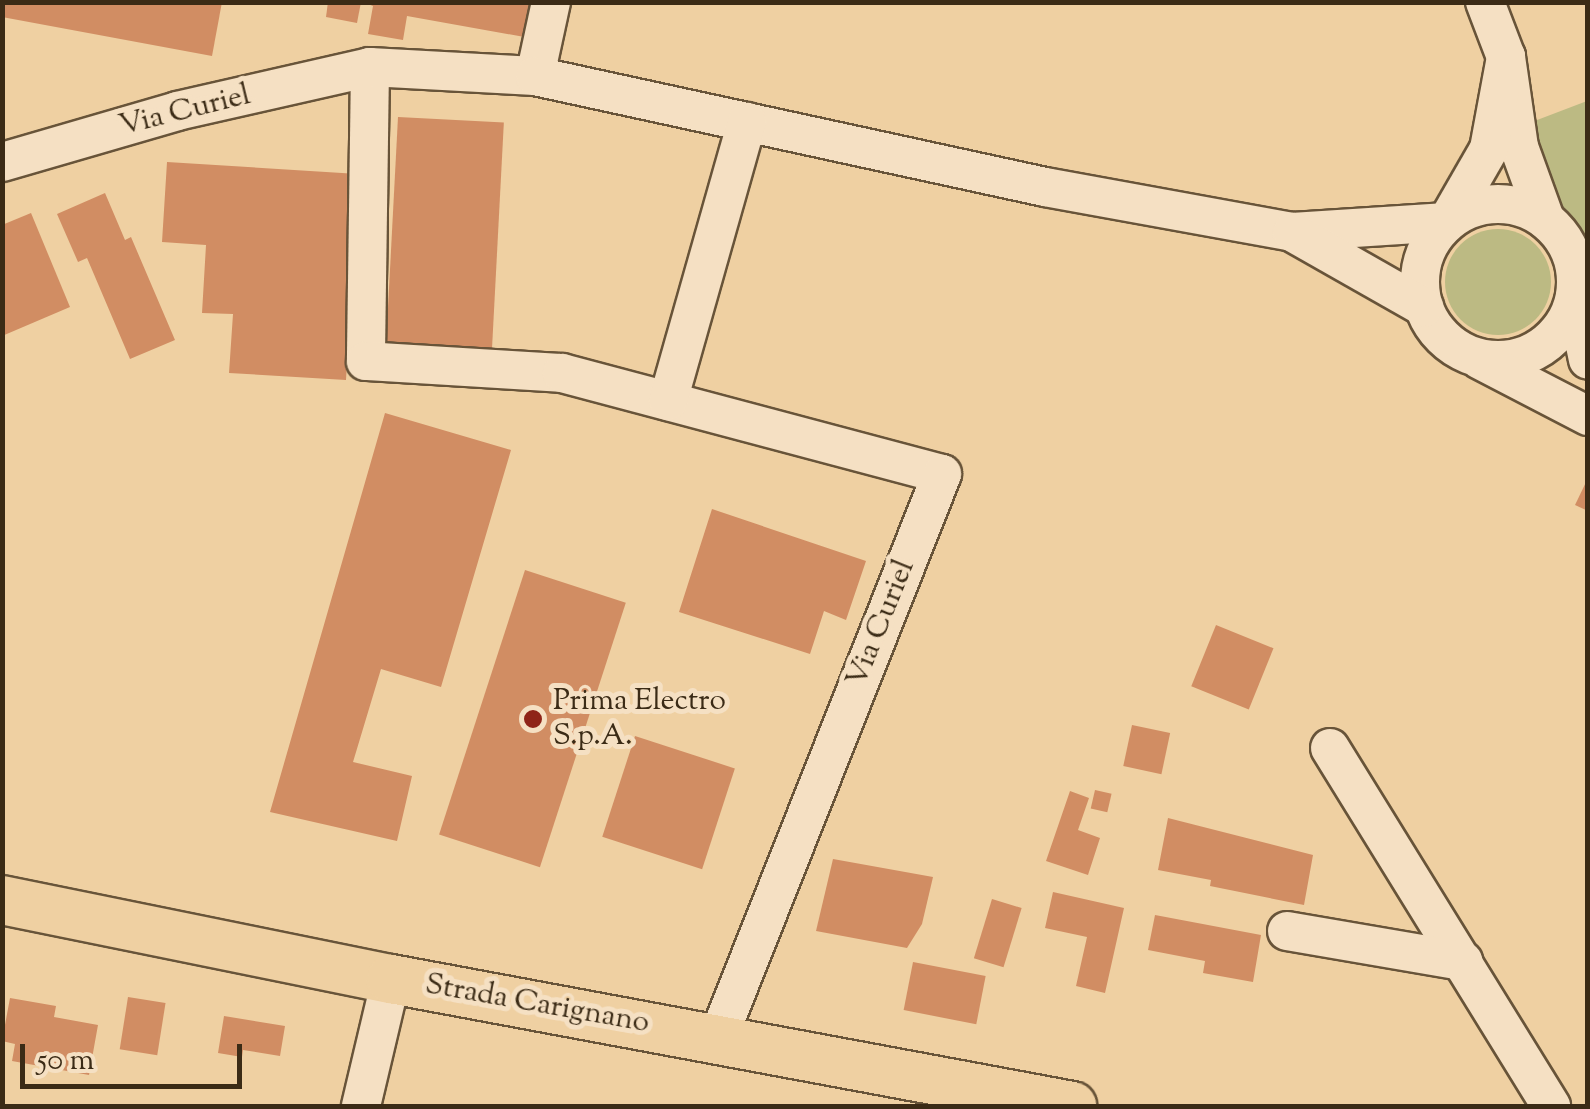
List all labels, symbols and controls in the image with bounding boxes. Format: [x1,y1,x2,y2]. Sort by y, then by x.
street label: Via Curiel [116,78,254,146]
street label: Via Curiel [840,555,924,693]
place label: Prima Electro S.p.A. [553,684,726,754]
marker: Prima Electro S.p.A. [522,708,544,730]
street label: Strada Carignano [422,968,652,1042]
scale bar [25,1024,248,1086]
text: 50 m [37,1040,94,1083]

